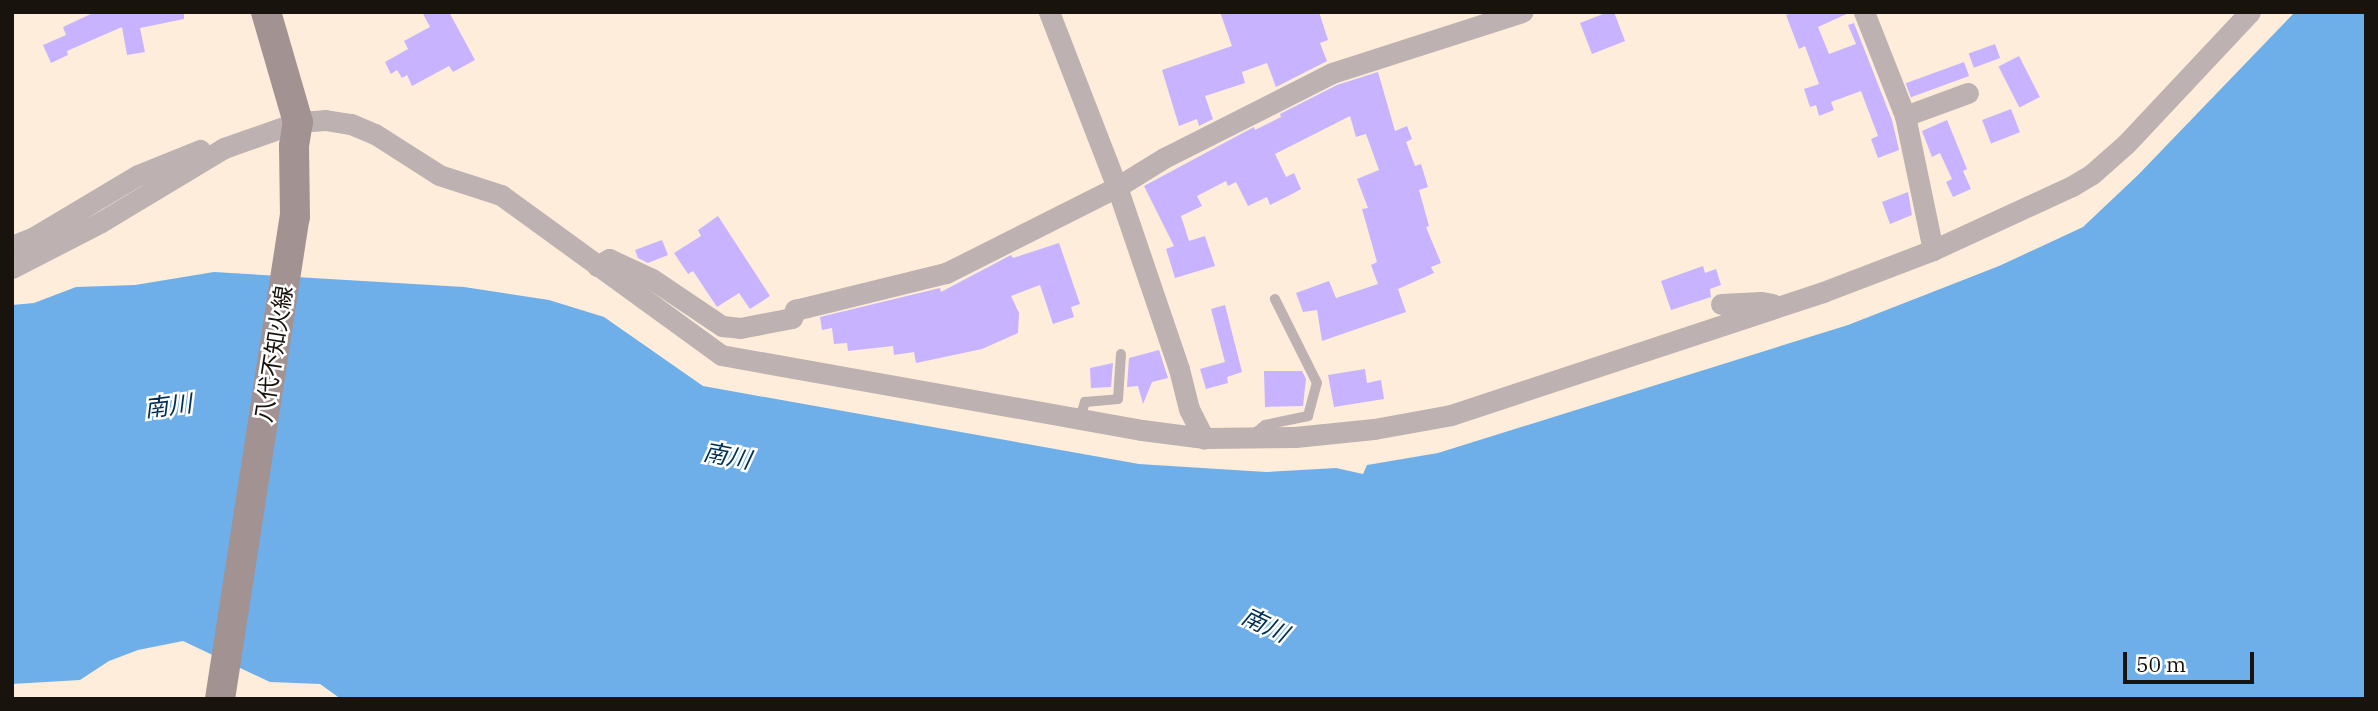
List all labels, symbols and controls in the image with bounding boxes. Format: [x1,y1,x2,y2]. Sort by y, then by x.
street label: 八代不知火線 [249,284,297,424]
water label: 南川 [142,389,194,423]
water label: 南川 [701,437,753,475]
water label: 南川 [1237,602,1293,648]
scale bar [2126,638,2257,682]
text: 50 m [2136,650,2186,678]

